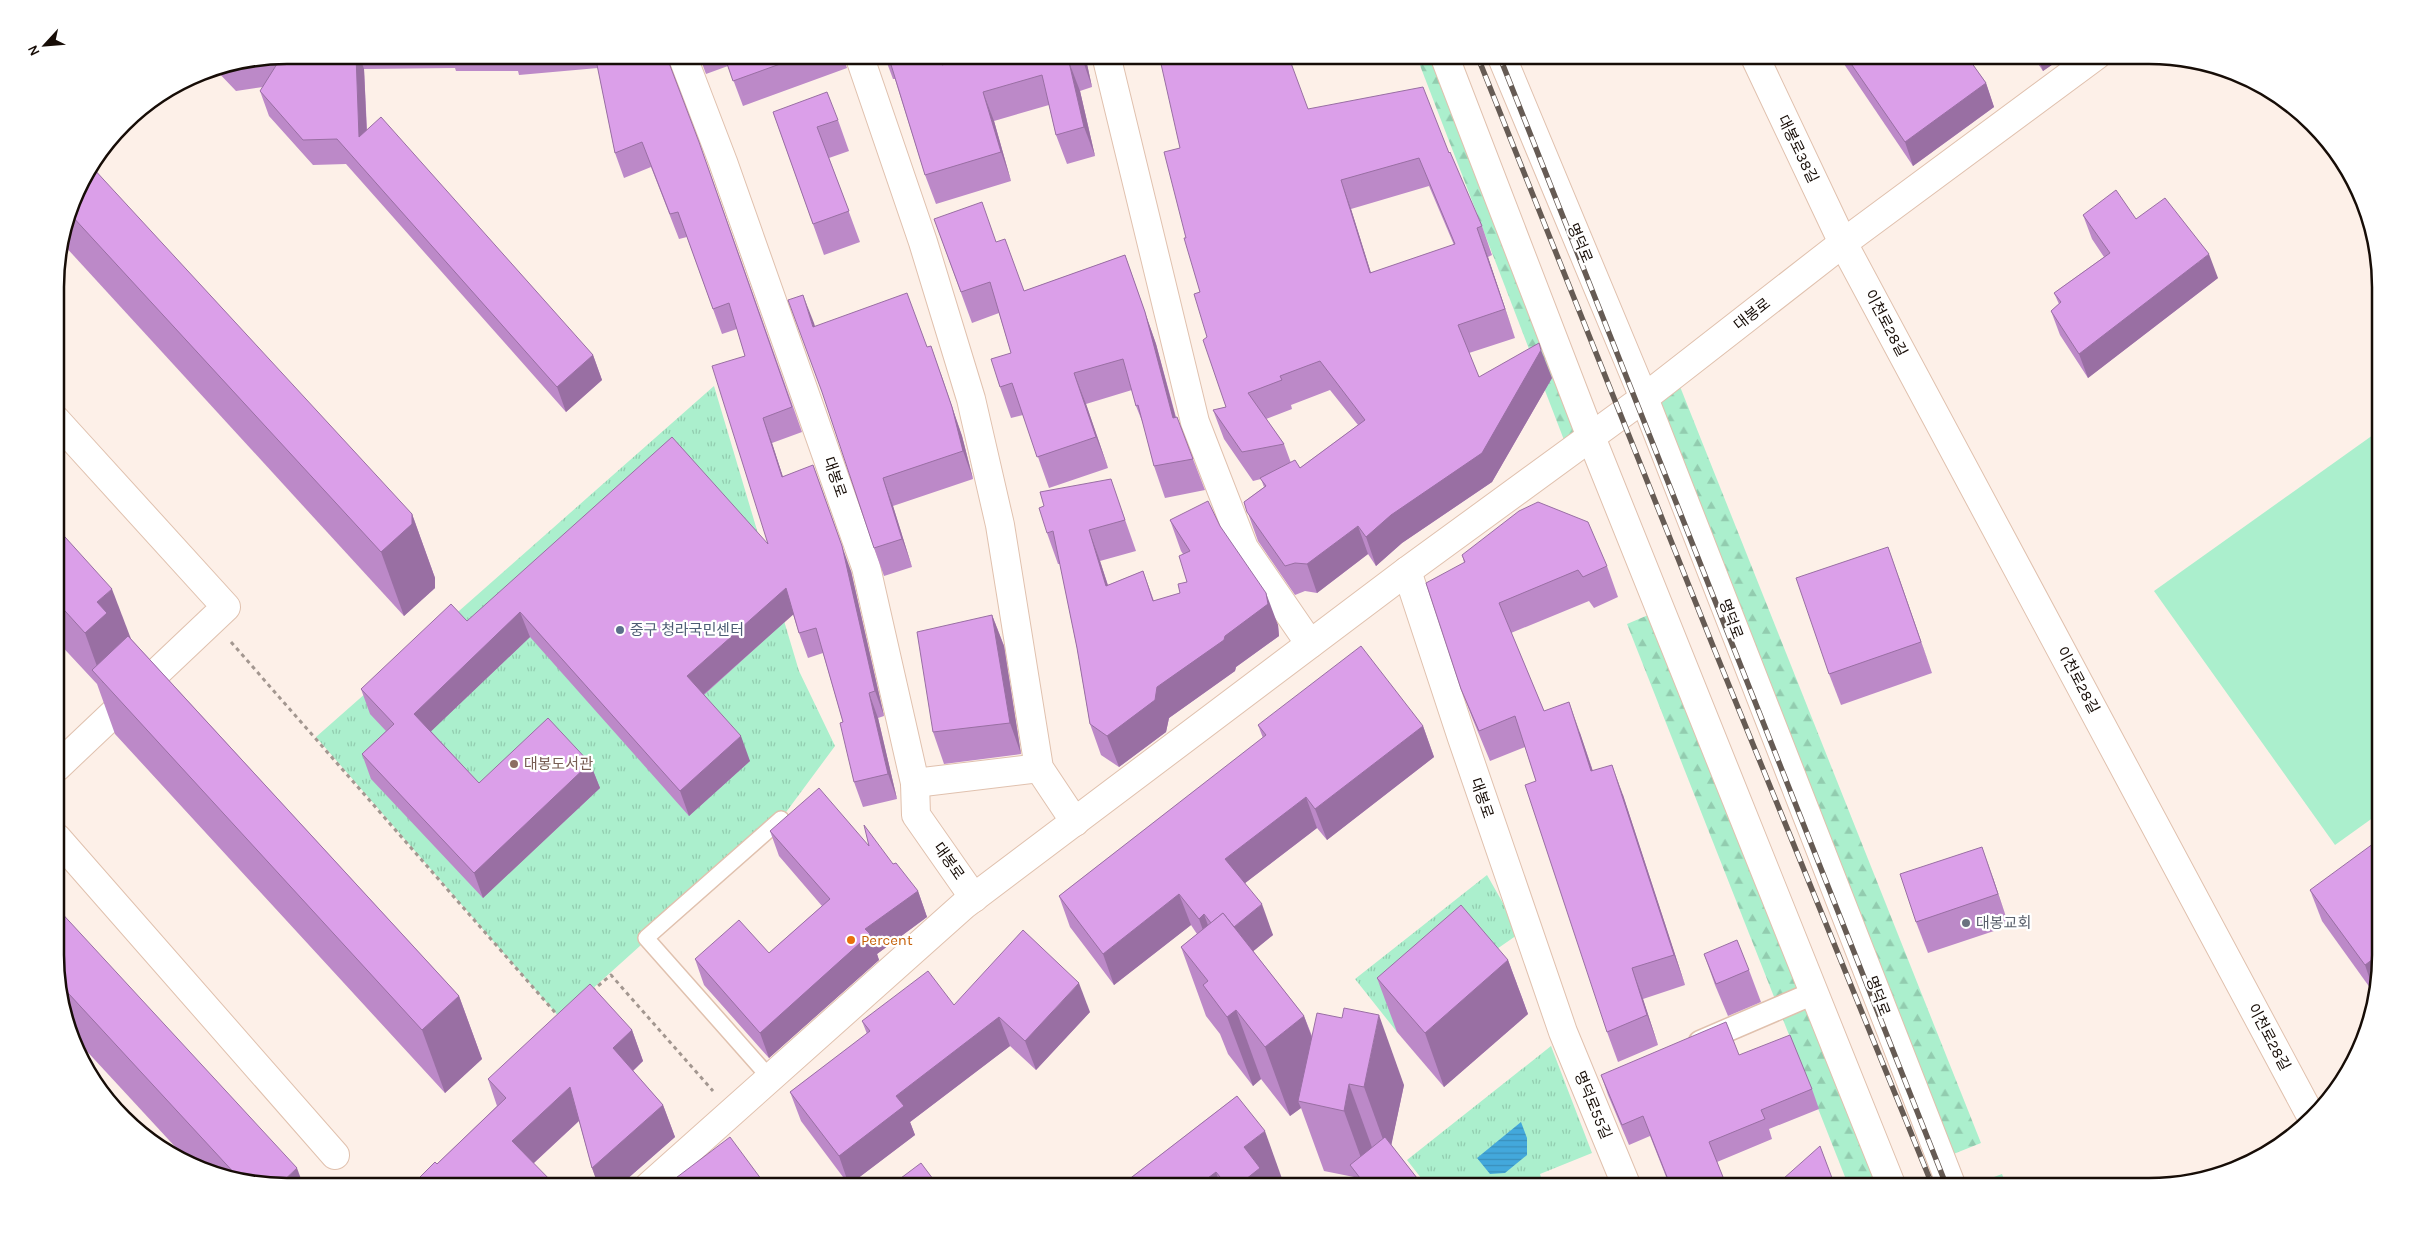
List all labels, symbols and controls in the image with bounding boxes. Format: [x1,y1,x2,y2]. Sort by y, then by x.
north arrow [20,20,70,70]
text: N [24,42,44,59]
street label: 대봉로38길 [1774,112,1822,186]
street label: 명덕로 [1564,220,1596,266]
street label: 이천로28길 [1861,286,1911,360]
street label: 대봉로 [1730,294,1774,334]
street label: 대봉로 [820,454,850,500]
street label: 명덕로 [1715,596,1747,642]
place label: 중구 청라국민센터 [630,621,744,639]
marker: 중구 청라국민센터 [614,624,626,636]
street label: 이천로28길 [2053,643,2103,717]
place label: 대봉도서관 [524,755,593,773]
marker: 대봉도서관 [508,758,520,770]
street label: 대봉로 [1467,775,1497,821]
street label: 대봉로 [930,839,968,883]
place label: 대봉교회 [1976,914,2031,932]
marker: 대봉교회 [1960,917,1972,929]
place label: Percent [861,931,913,949]
marker: Percent [845,934,857,946]
street label: 명덕로 [1862,973,1894,1019]
street label: 이천로28길 [2244,1000,2294,1074]
street label: 명덕로55길 [1571,1068,1615,1142]

